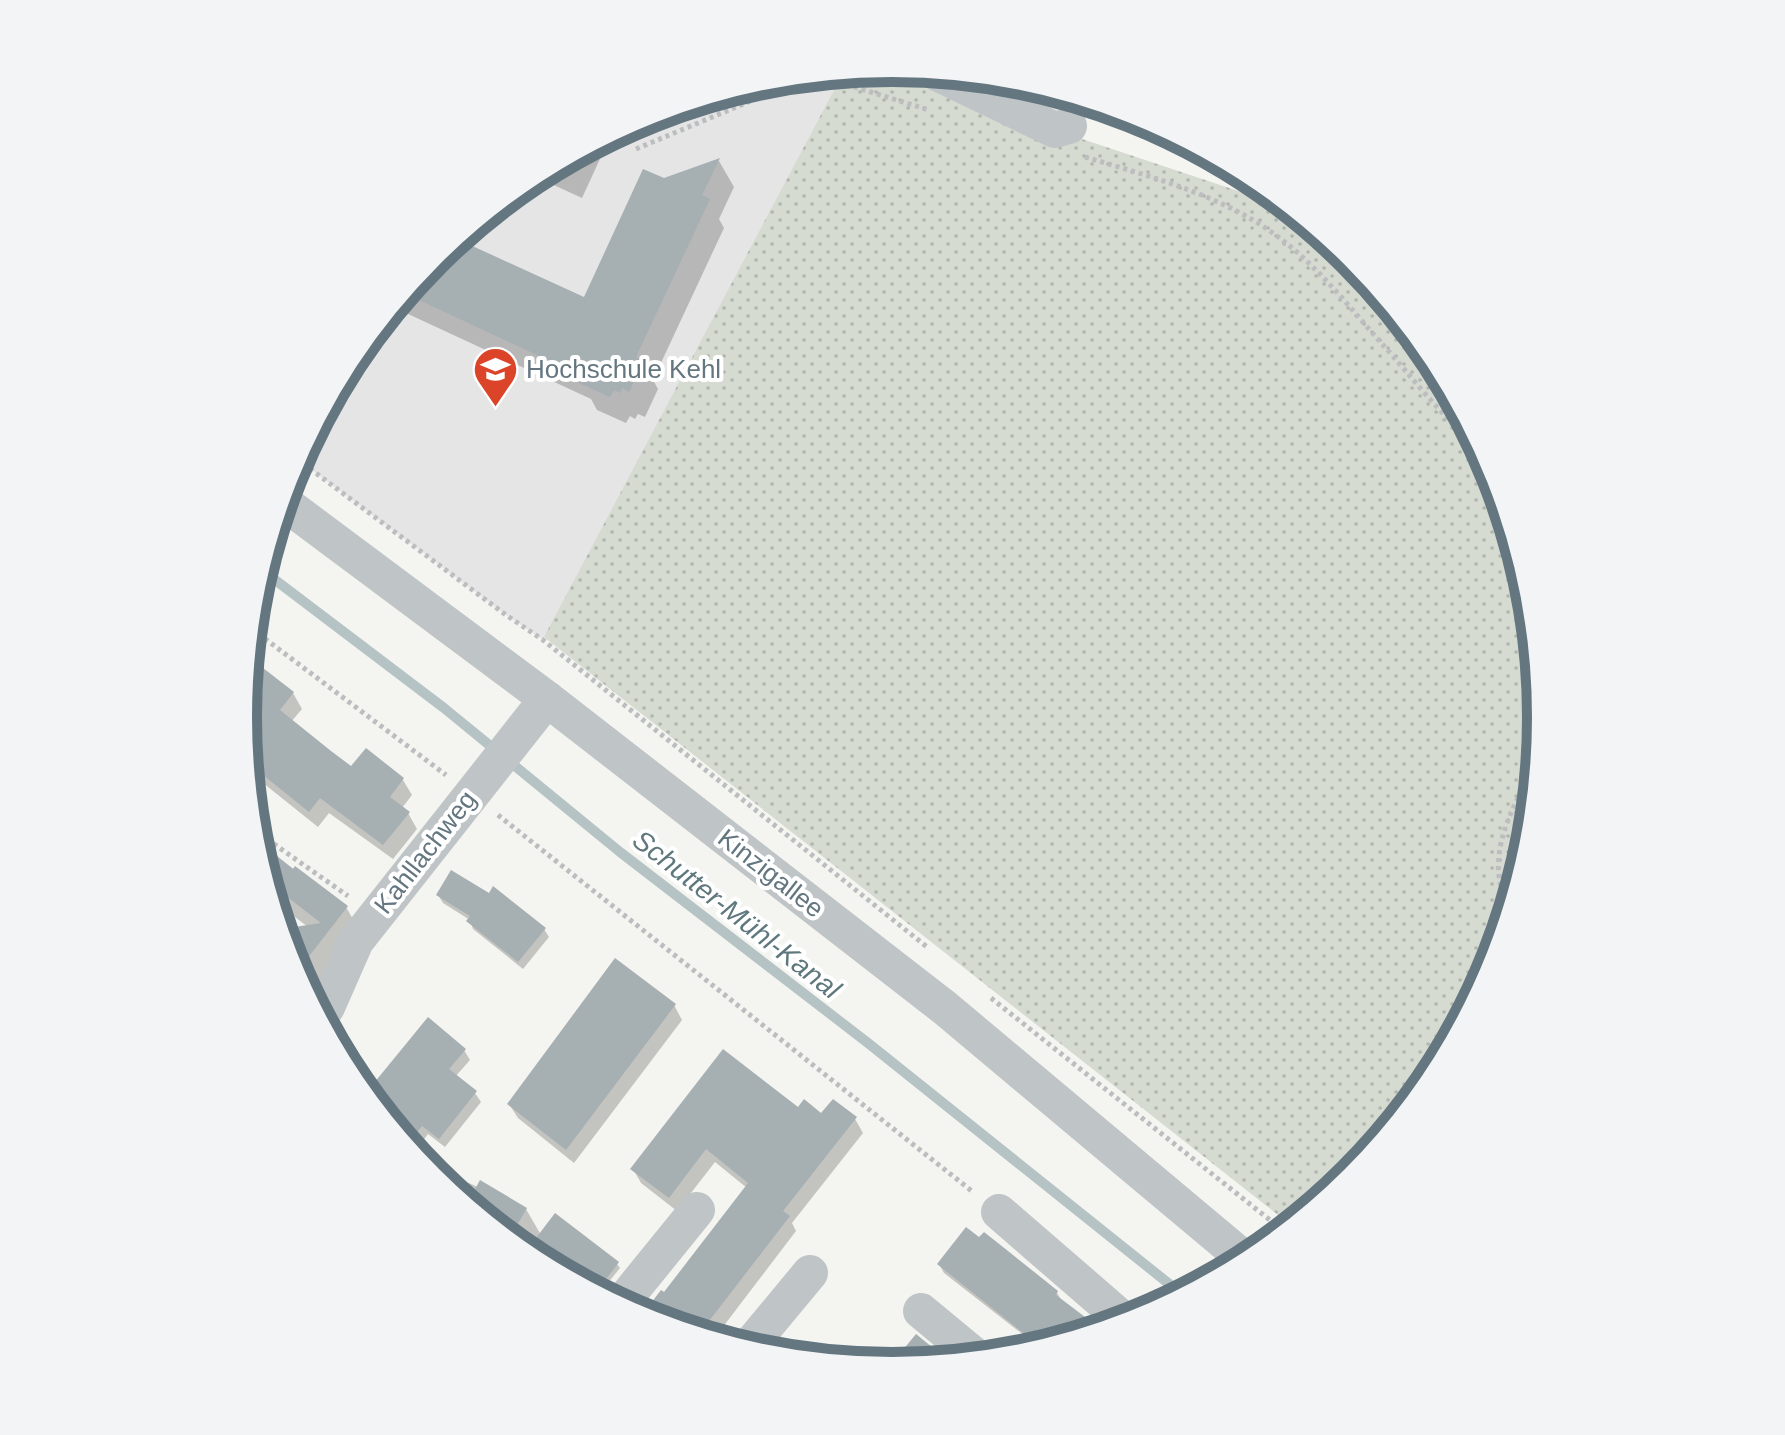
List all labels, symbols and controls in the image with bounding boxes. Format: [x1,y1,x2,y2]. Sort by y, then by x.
school or university icon: Hochschule Kehl [471,345,519,408]
place label: Hochschule Kehl [526,354,721,384]
street label: Kahllachweg [368,785,482,919]
street label: Kinzigallee [712,822,830,924]
water label: Schutter-Mühl-Kanal [627,824,847,1005]

